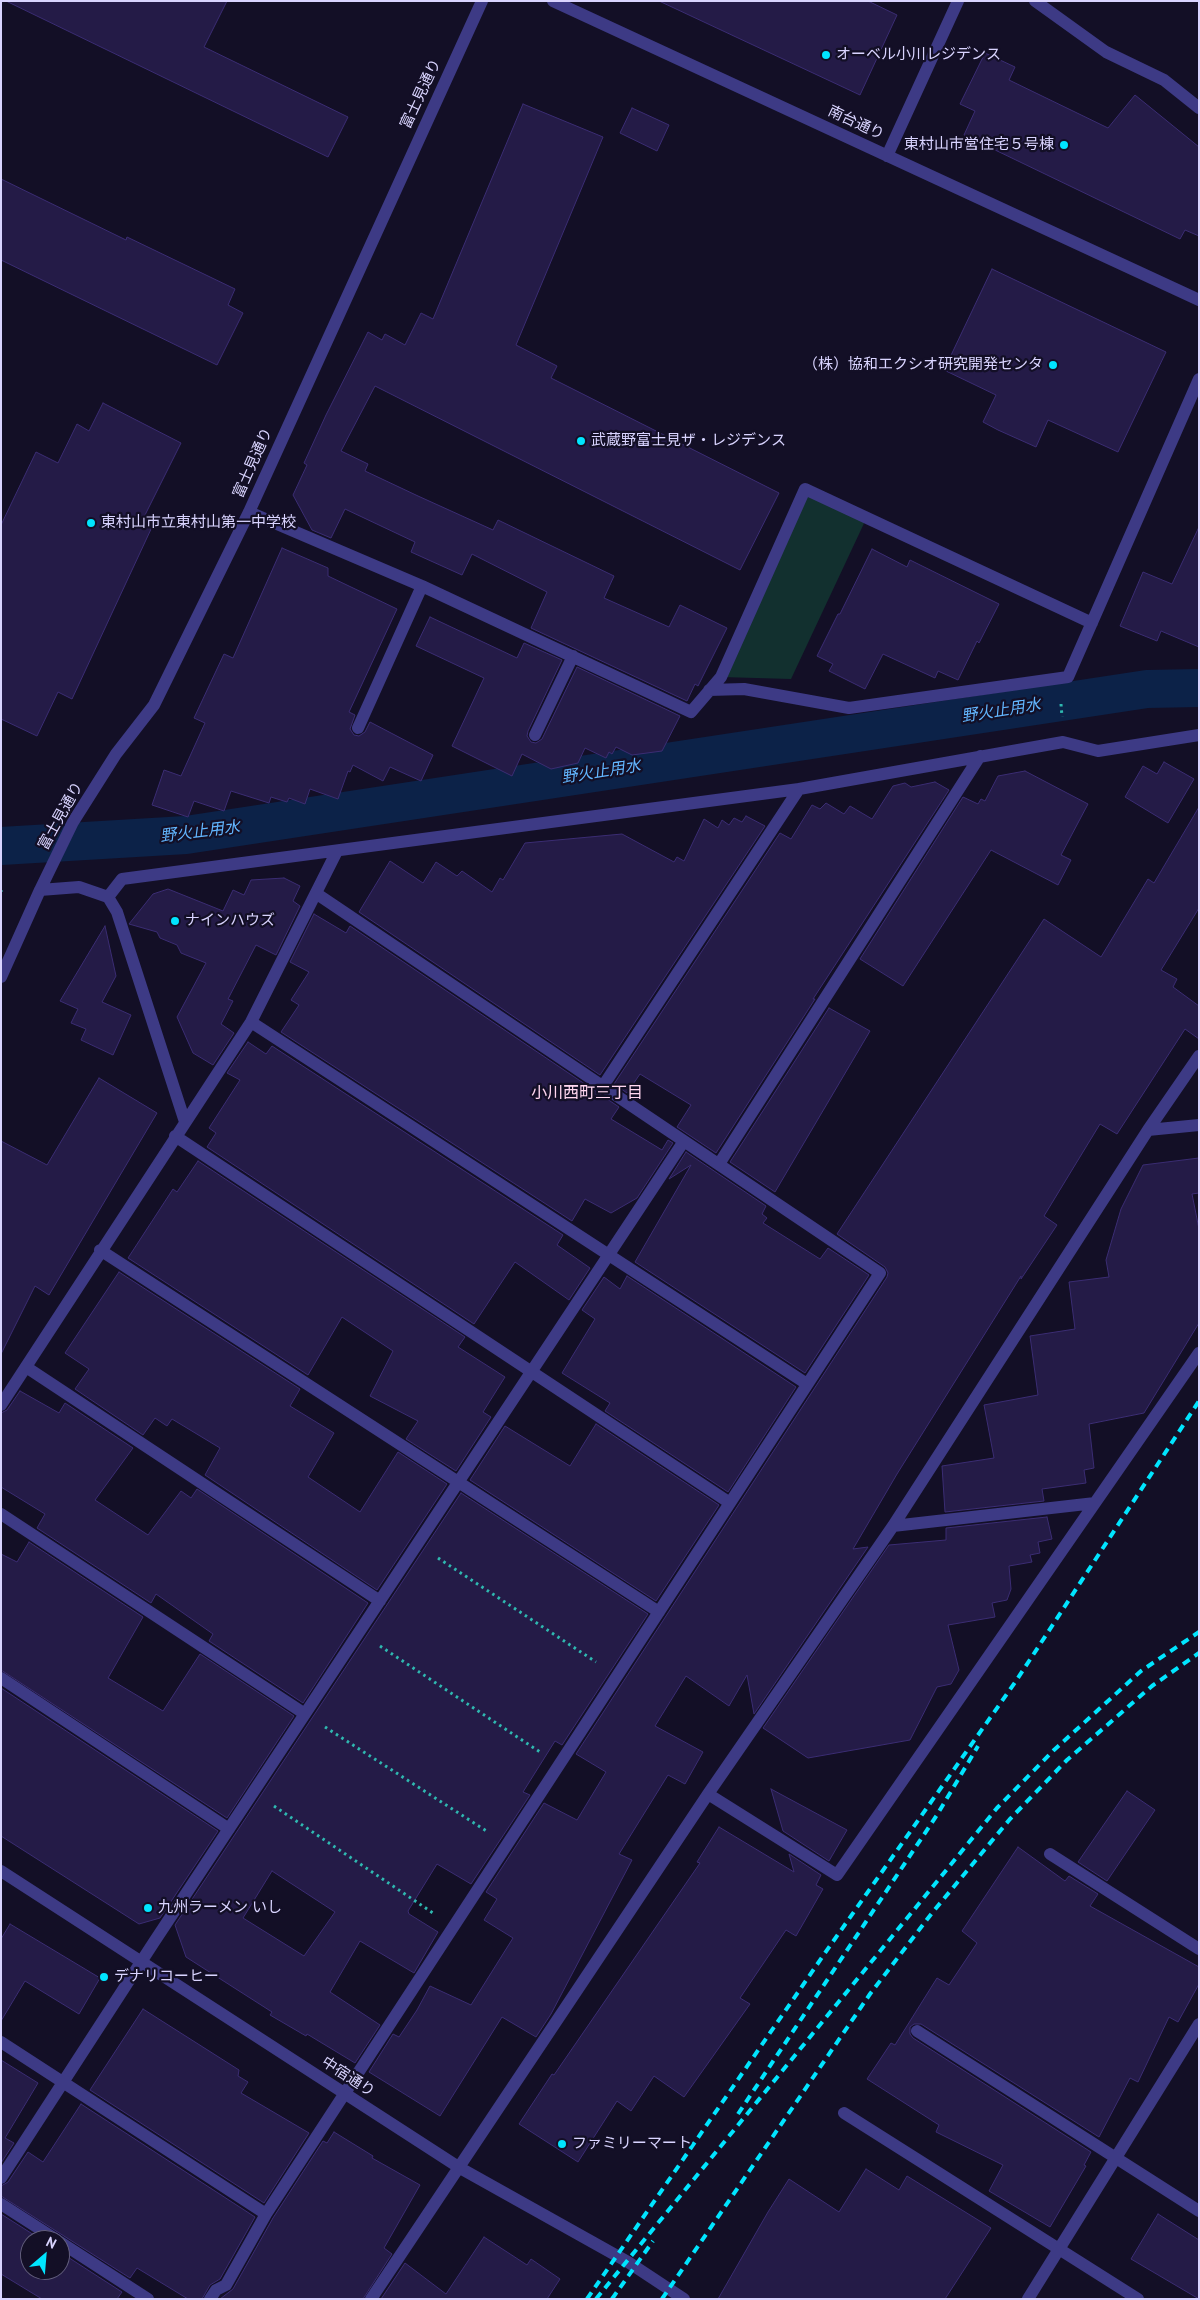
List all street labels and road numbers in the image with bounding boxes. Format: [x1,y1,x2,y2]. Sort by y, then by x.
street label: 富士見通り [397,56,445,132]
street label: 南台通り [825,102,887,144]
street label: 富士見通り [230,425,276,501]
street label: 富士見通り [35,779,87,853]
street label: 中宿通り [318,2053,378,2101]

